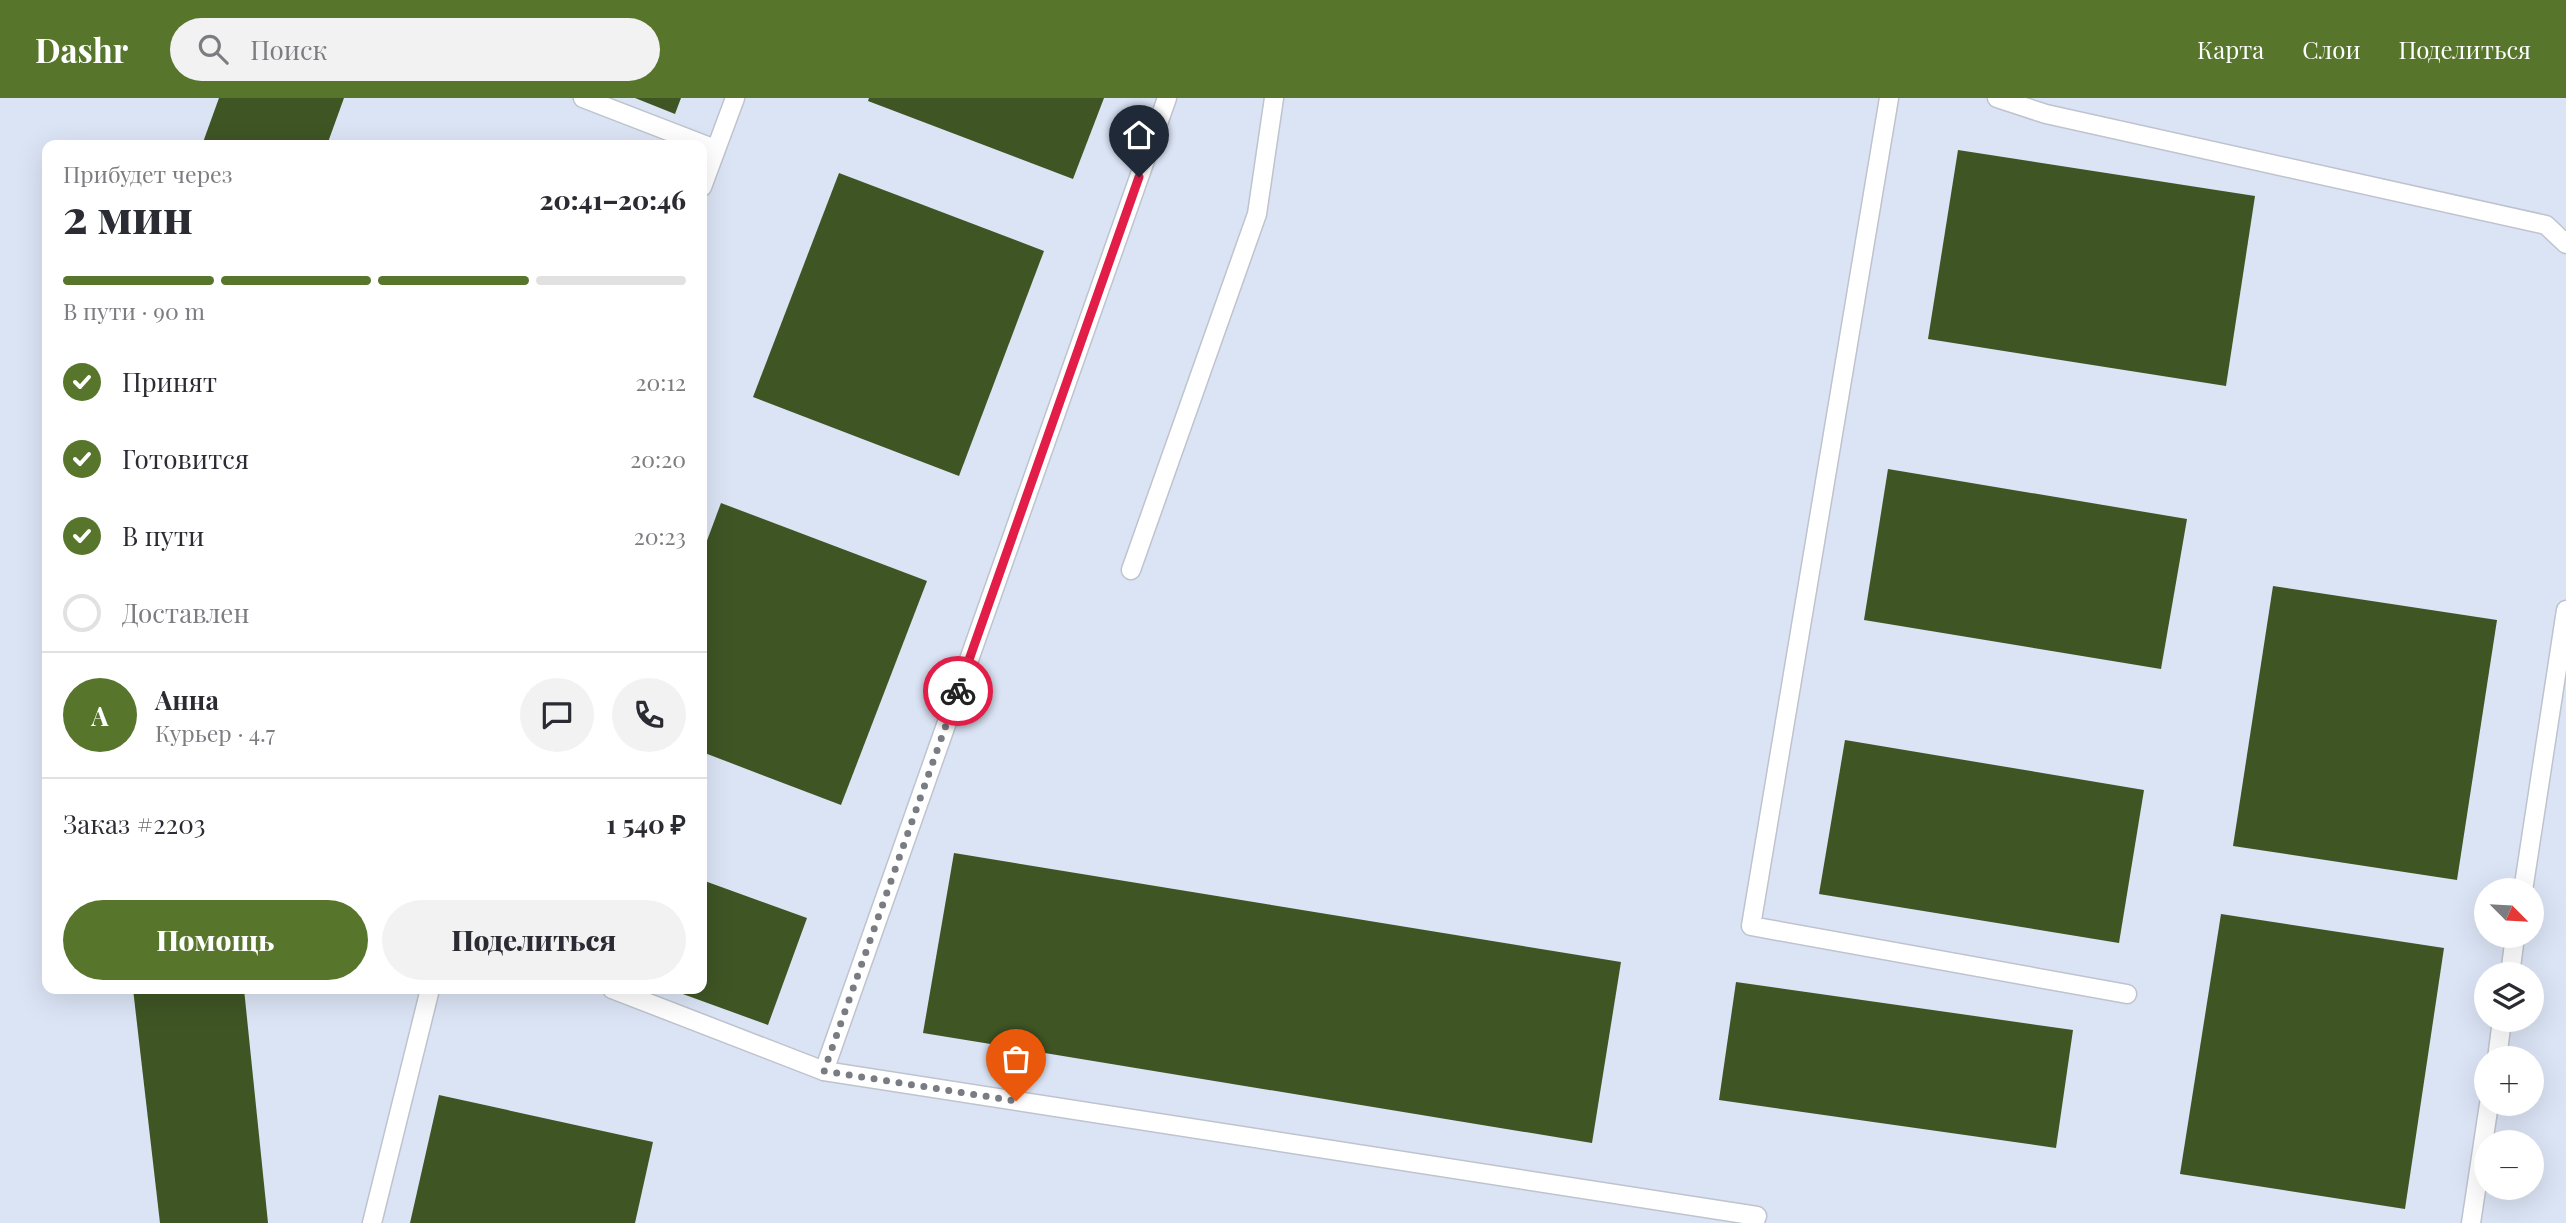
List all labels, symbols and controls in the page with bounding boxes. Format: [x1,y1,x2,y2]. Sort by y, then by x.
search box [170,18,660,81]
text: Dashr [35,27,128,71]
icon: search [194,30,232,68]
text: Поиск [250,32,327,67]
text: Карта [2197,33,2264,65]
text: Слои [2302,33,2361,65]
text: Поделиться [2399,33,2531,65]
pin [1109,105,1169,177]
icon: home [1120,116,1158,154]
text: Прибудет через [63,158,232,189]
text: 20:41–20:46 [540,182,686,217]
text: 2 мин [63,184,193,246]
text: В пути · 90 m [63,295,205,326]
icon: check [63,363,101,401]
text: Принят [122,364,217,399]
text: 20:12 [636,366,686,397]
icon: check [63,440,101,478]
text: Готовится [122,441,249,476]
text: 20:20 [630,443,686,474]
icon: check [63,517,101,555]
text: В пути [122,518,204,553]
text: 20:23 [634,520,686,551]
text: Доставлен [122,595,249,630]
courier [923,656,993,726]
icon: bike [939,672,977,710]
button: chat [520,678,594,752]
button: phone [612,678,686,752]
text: Анна [155,682,219,717]
text: А [91,698,109,733]
text: Курьер · 4.7 [155,717,275,748]
text: Заказ #2203 [63,806,205,841]
text: 1 540 ₽ [606,806,686,841]
north arrow [2474,878,2544,948]
map controls [2474,878,2544,1200]
button: Помощь [63,900,368,980]
button: Поделиться [382,900,686,980]
button: layers [2474,962,2544,1032]
pin [986,1029,1046,1101]
icon: bag [997,1040,1035,1078]
button: + [2474,1046,2544,1116]
button: − [2474,1130,2544,1200]

